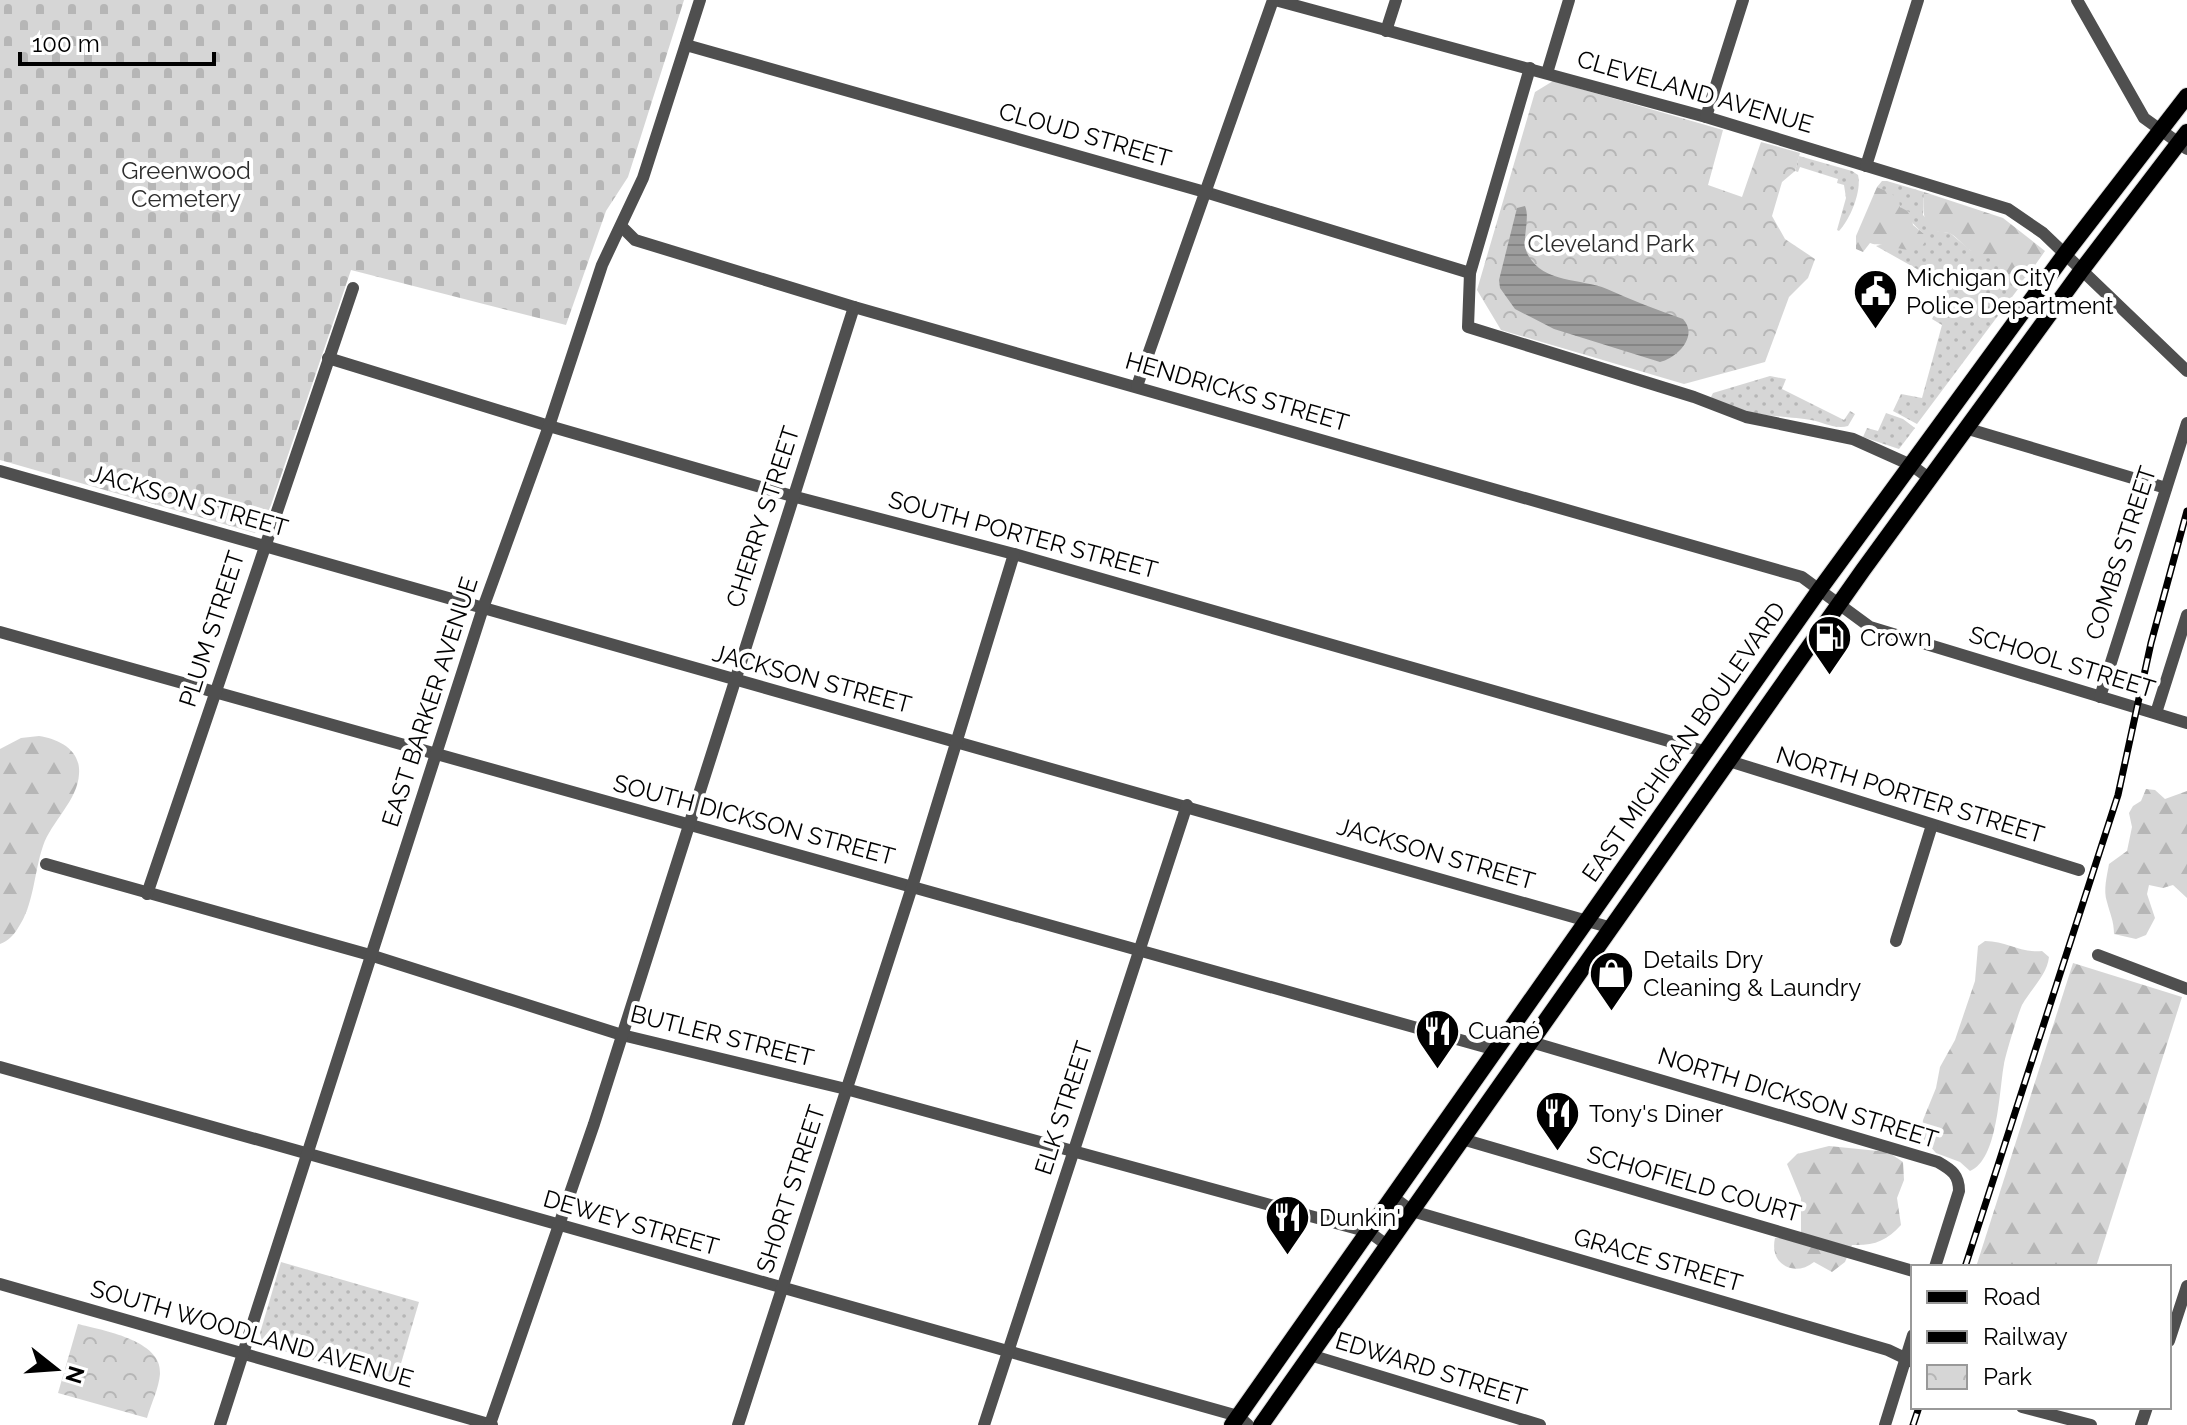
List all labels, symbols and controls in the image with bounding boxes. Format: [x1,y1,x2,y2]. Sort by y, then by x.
scale bar [20,16,214,66]
text: 100 m [32,29,100,58]
street label: CLEVELAND AVENUE [1574,44,1817,139]
street label: CLOUD STREET [996,96,1175,173]
park label: Greenwood Cemetery [121,156,251,213]
park label: Cleveland Park [1528,229,1695,258]
place label: Michigan City Police Department [1906,263,2114,320]
public building icon: Michigan City Police Department [1851,268,1899,331]
street label: HENDRICKS STREET [1122,346,1352,437]
street label: CHERRY STREET [720,422,806,611]
street label: JACKSON STREET [87,458,292,543]
street label: COMBS STREET [2079,462,2162,643]
street label: SOUTH PORTER STREET [885,485,1161,585]
street label: PLUM STREET [173,547,250,710]
street label: EAST BARKER AVENUE [375,573,484,830]
street label: EAST MICHIGAN BOULEVARD [1576,596,1792,887]
fuel station icon: Crown [1805,614,1853,677]
street label: SCHOOL STREET [1966,619,2159,704]
place label: Crown [1860,623,1932,652]
street label: JACKSON STREET [710,638,915,719]
street label: NORTH PORTER STREET [1773,740,2048,849]
street label: SOUTH DICKSON STREET [610,768,898,871]
street label: JACKSON STREET [1334,811,1539,896]
place label: Details Dry Cleaning & Laundry [1643,945,1861,1002]
shop icon: Details Dry Cleaning & Laundry [1588,950,1636,1013]
street label: BUTLER STREET [627,999,817,1072]
restaurant icon: Cuané [1413,1007,1461,1070]
place label: Cuané [1468,1016,1540,1045]
street label: ELK STREET [1028,1037,1099,1178]
street label: NORTH DICKSON STREET [1655,1041,1942,1154]
restaurant icon: Tony's Diner [1534,1090,1582,1153]
place label: Tony's Diner [1589,1099,1724,1128]
street label: SHORT STREET [750,1101,831,1276]
street label: SCHOFIELD COURT [1584,1139,1805,1228]
street label: DEWEY STREET [540,1184,723,1262]
restaurant icon: Dunkin' [1264,1194,1312,1257]
place label: Dunkin' [1319,1203,1401,1232]
street label: GRACE STREET [1570,1222,1746,1298]
legend [1911,1265,2171,1409]
street label: SOUTH WOODLAND AVENUE [87,1274,417,1394]
text: Road [1983,1282,2041,1311]
text: Railway [1983,1322,2068,1351]
street label: EDWARD STREET [1332,1326,1531,1412]
north arrow [16,1329,96,1409]
text: Park [1983,1362,2032,1391]
text: N [60,1363,90,1387]

